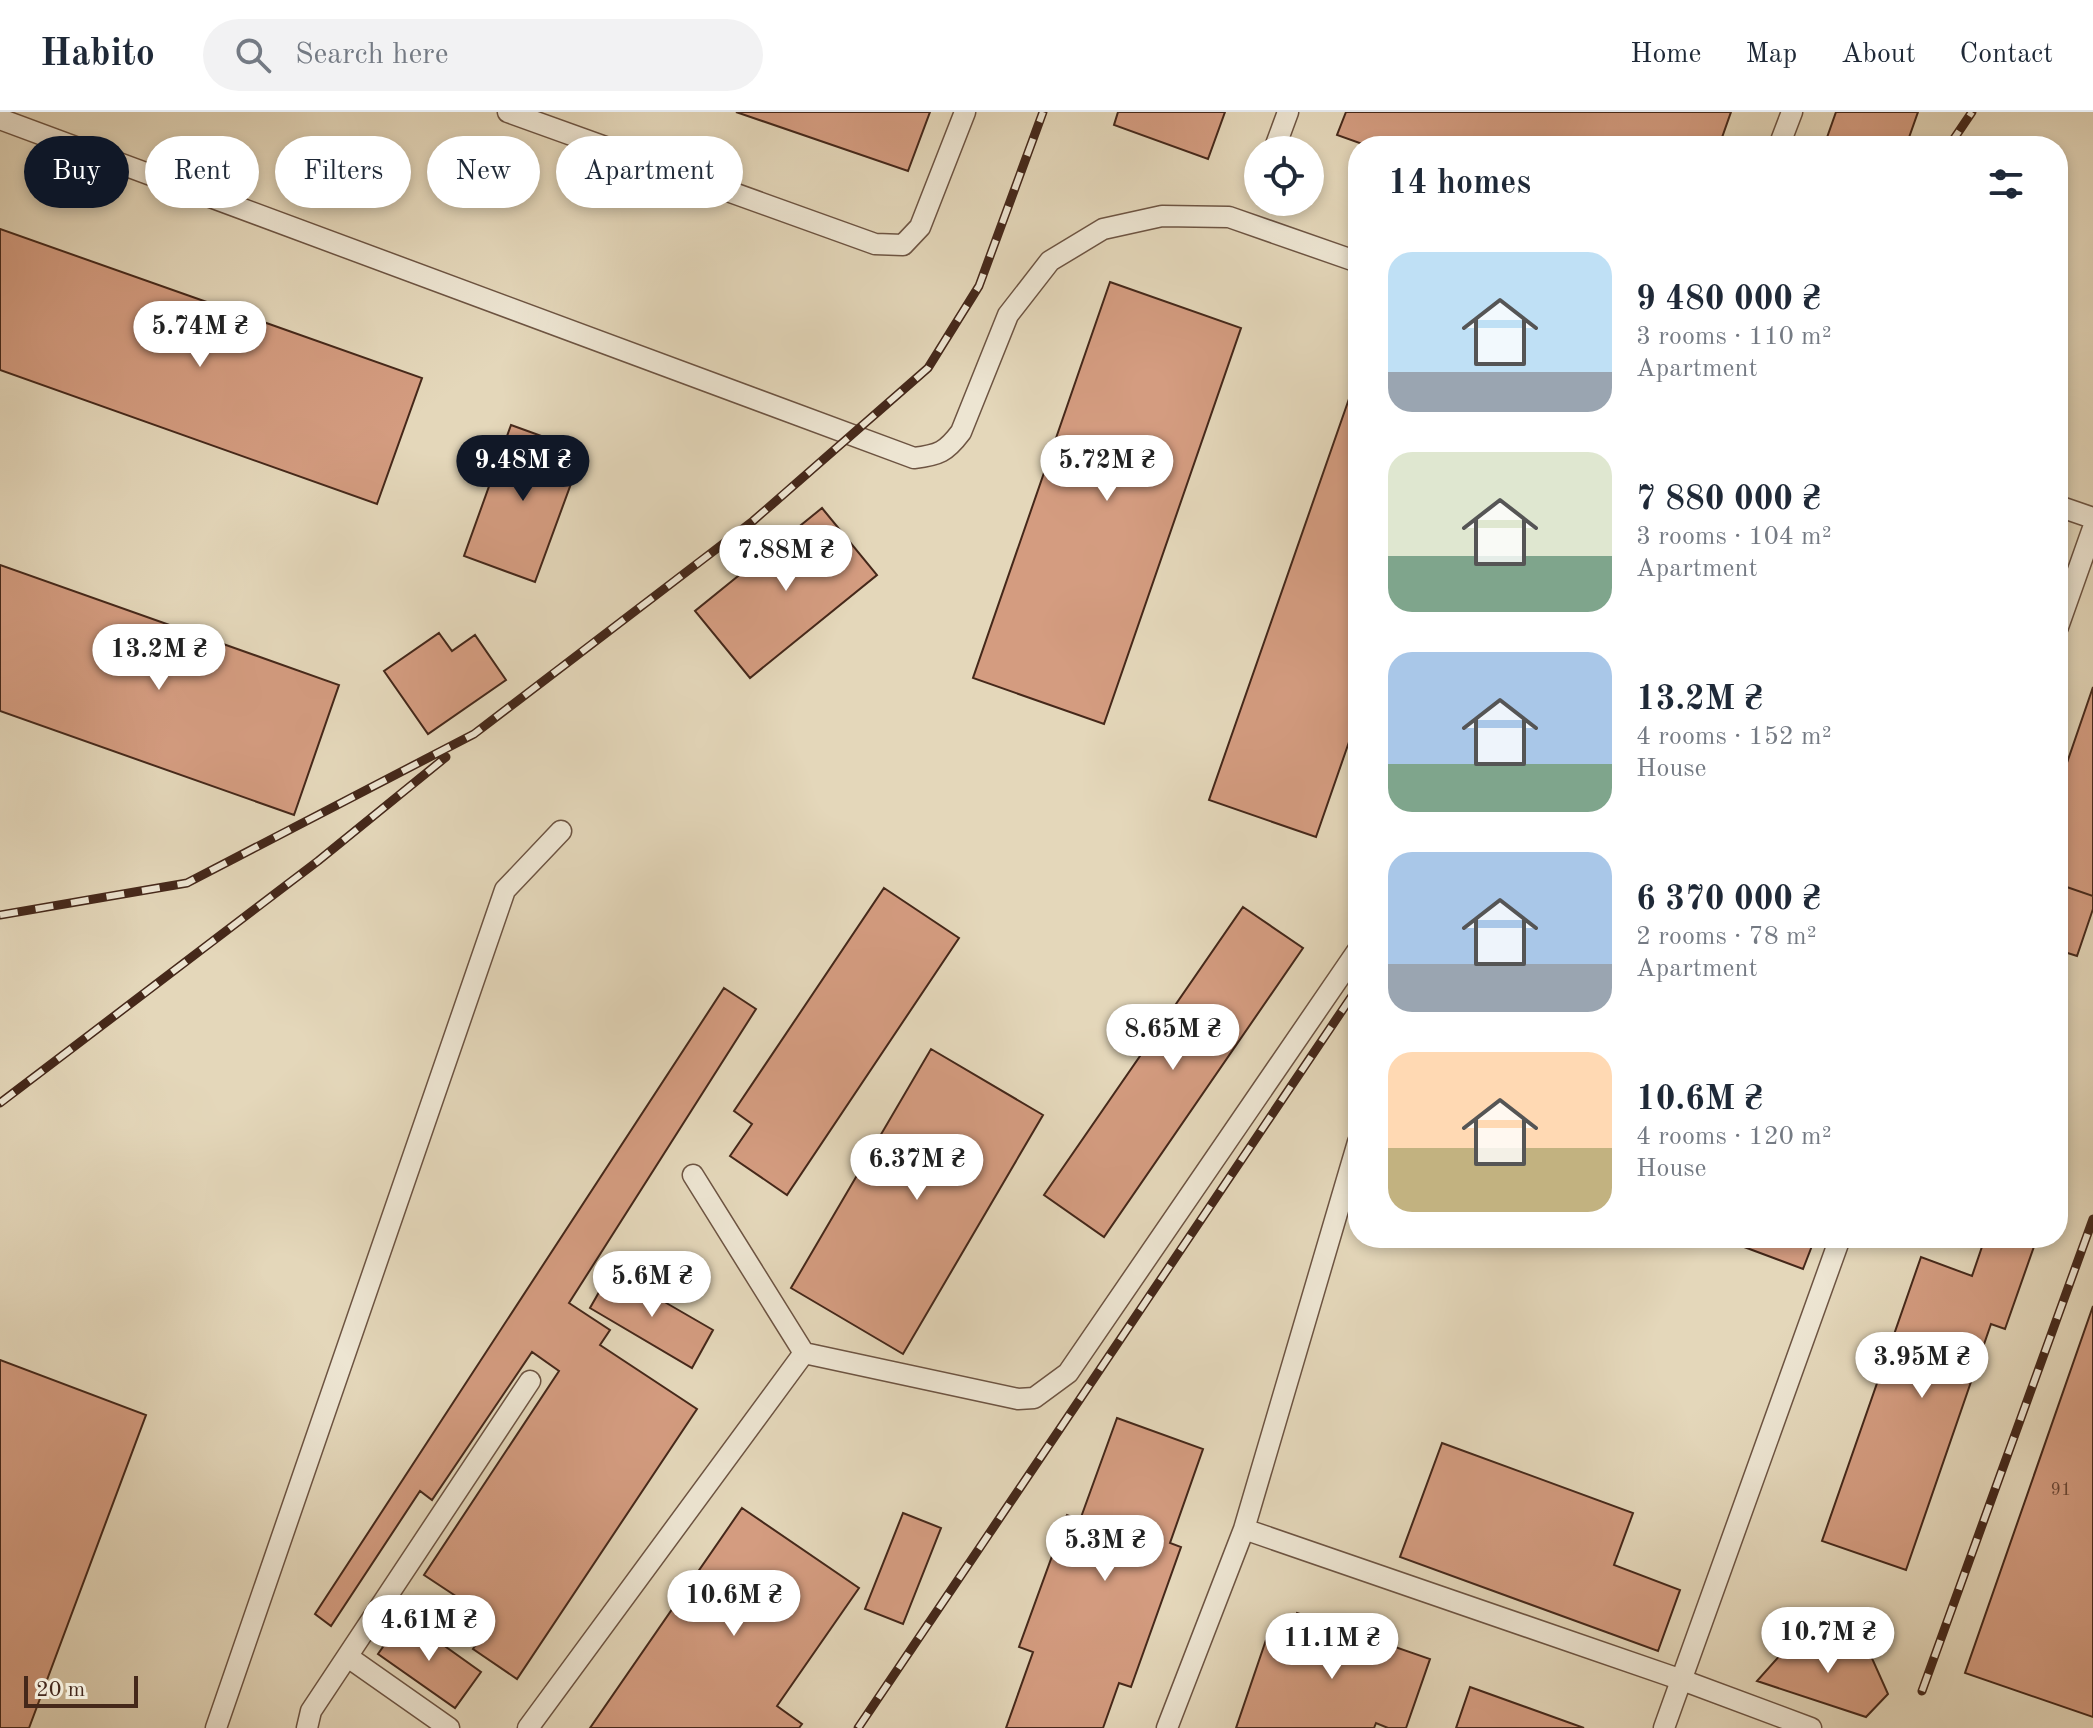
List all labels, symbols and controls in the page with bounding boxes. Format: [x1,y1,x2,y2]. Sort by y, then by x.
search box [203,19,763,91]
icon: search [231,33,275,77]
text: Habito [40,36,155,74]
text: Search here [295,40,448,70]
text: Home [1630,41,1701,69]
text: Map [1745,41,1797,69]
text: About [1841,41,1916,69]
text: Contact [1960,41,2053,69]
chip: Buy [24,136,129,208]
chip: Rent [145,136,259,208]
chip: Filters [275,136,411,208]
chip: New [427,136,540,208]
chip: Apartment [556,136,743,208]
map controls [1244,136,1324,216]
button: locate [1244,136,1324,216]
icon: filters [1984,162,2028,206]
text: 14 homes [1388,167,1531,201]
text: 9 480 000 ₴ [1636,283,1821,317]
icon: home [1452,284,1548,380]
pin: 5.74M ₴ [126,301,274,369]
text: 5.74M ₴ [151,314,249,340]
text: 3 rooms · 110 m² [1636,324,1832,350]
text: Apartment [1636,356,1758,382]
pin: 9.48M ₴ [449,435,597,503]
pin: 5.72M ₴ [1033,435,1181,503]
text: 9.48M ₴ [474,448,572,474]
text: 5.72M ₴ [1058,448,1156,474]
text: 7 880 000 ₴ [1636,483,1821,517]
icon: home [1452,484,1548,580]
text: 3 rooms · 104 m² [1636,524,1832,550]
pin: 7.88M ₴ [712,525,860,593]
text: 7.88M ₴ [737,538,835,564]
text: Apartment [1636,556,1758,582]
pin: 13.2M ₴ [85,624,233,692]
text: 13.2M ₴ [110,637,208,663]
text: 13.2M ₴ [1636,683,1763,717]
icon: home [1452,684,1548,780]
text: 4 rooms · 152 m² [1636,724,1832,750]
text: House [1636,756,1707,782]
text: 6 370 000 ₴ [1636,883,1821,917]
icon: home [1452,884,1548,980]
text: 2 rooms · 78 m² [1636,924,1817,950]
text: Apartment [1636,956,1758,982]
pin: 8.65M ₴ [1099,1004,1247,1072]
text: 8.65M ₴ [1124,1017,1222,1043]
text: 10.6M ₴ [1636,1083,1763,1117]
icon: home [1452,1084,1548,1180]
text: 4 rooms · 120 m² [1636,1124,1832,1150]
pin: 6.37M ₴ [843,1134,991,1202]
text: 6.37M ₴ [868,1147,966,1173]
text: House [1636,1156,1707,1182]
pin: 5.6M ₴ [587,1251,717,1319]
text: 5.6M ₴ [611,1264,693,1290]
pin: 3.95M ₴ [1848,1332,1996,1400]
text: 3.95M ₴ [1873,1345,1971,1371]
house number: 91 [2051,1481,2071,1499]
pin: 5.3M ₴ [1040,1515,1170,1583]
text: 5.3M ₴ [1064,1528,1146,1554]
pin: 10.6M ₴ [660,1570,808,1638]
text: 10.6M ₴ [685,1583,783,1609]
pin: 4.61M ₴ [355,1595,503,1663]
pin: 10.7M ₴ [1754,1607,1902,1675]
text: 4.61M ₴ [380,1608,478,1634]
pin: 11.1M ₴ [1258,1613,1406,1681]
text: 10.7M ₴ [1779,1620,1877,1646]
text: 11.1M ₴ [1283,1626,1381,1652]
scale bar [24,1672,138,1708]
text: 20 m [36,1679,85,1701]

